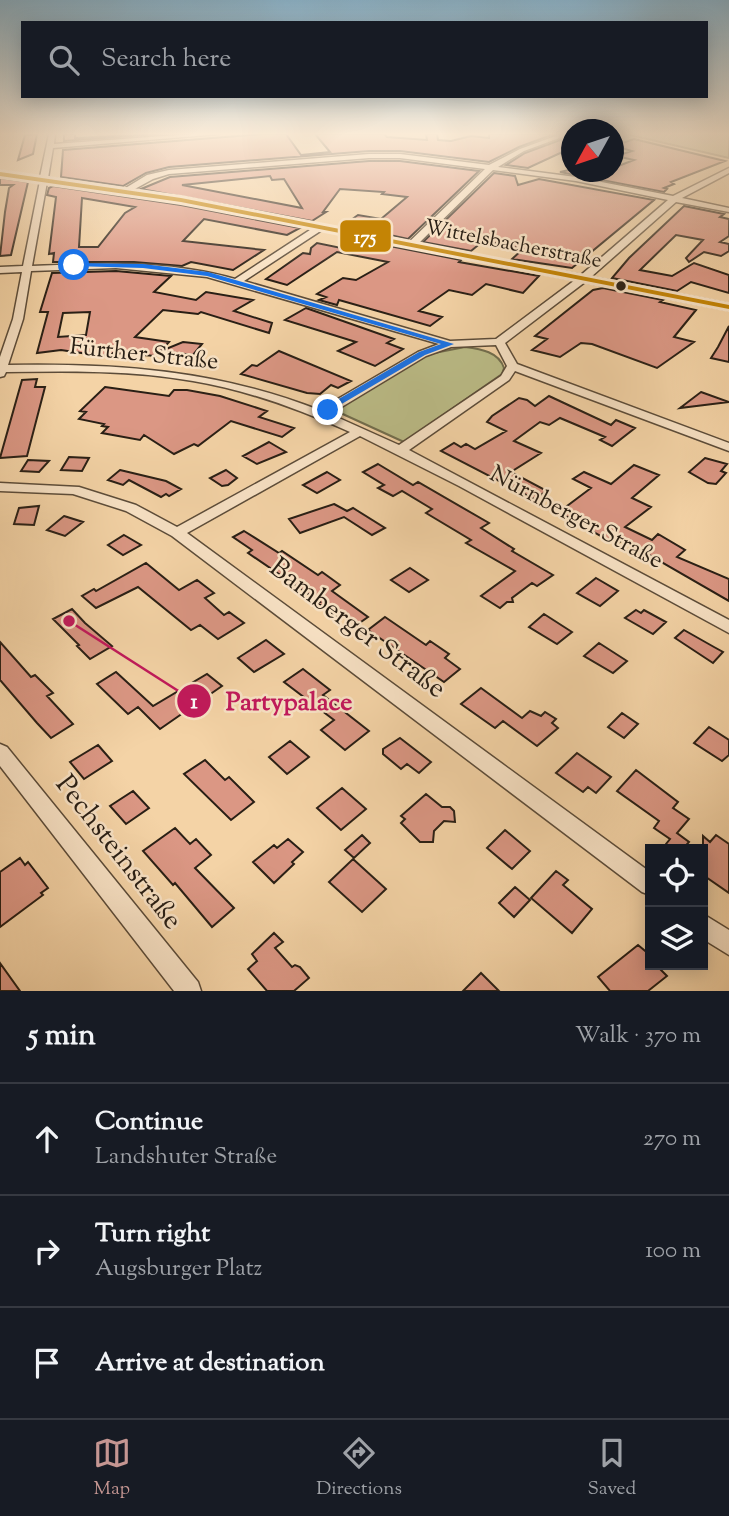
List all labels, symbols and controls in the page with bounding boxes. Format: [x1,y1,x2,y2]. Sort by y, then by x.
search box [21,21,708,98]
icon: search [45,41,83,79]
text: Search here [101,41,231,78]
north arrow [561,119,624,182]
street label: Wittelsbacherstraße [422,213,604,277]
line badge: 175 [339,219,392,253]
text: 175 [354,225,377,252]
route start [58,249,89,280]
unlabelled marker [614,279,628,293]
street label: Fürther Straße [68,330,220,380]
route end [312,394,343,425]
street label: Nürnberger Straße [483,458,669,578]
street label: Bamberger Straße [260,549,454,709]
callout: Partypalace [177,677,366,724]
text: Partypalace [226,685,352,722]
text: 1 [190,688,198,718]
street label: Pechsteinstraße [45,767,191,939]
map controls [645,844,708,970]
button: locate [645,844,708,907]
button: layers [645,907,708,970]
text: 5 min [28,1015,96,1058]
text: Walk · 370 m [575,1020,701,1053]
text: Continue [95,1104,203,1141]
icon: ahead [28,1120,66,1158]
text: 270 m [643,1123,701,1156]
text: Landshuter Straße [95,1141,277,1174]
text: Turn right [95,1216,210,1253]
icon: right [28,1232,66,1270]
text: 100 m [645,1235,701,1268]
text: Augsburger Platz [95,1253,262,1286]
icon: arrive [28,1344,66,1382]
text: Arrive at destination [95,1345,325,1382]
tab: Map [93,1434,131,1503]
tab: Directions [316,1434,402,1503]
tab: Saved [587,1434,636,1503]

